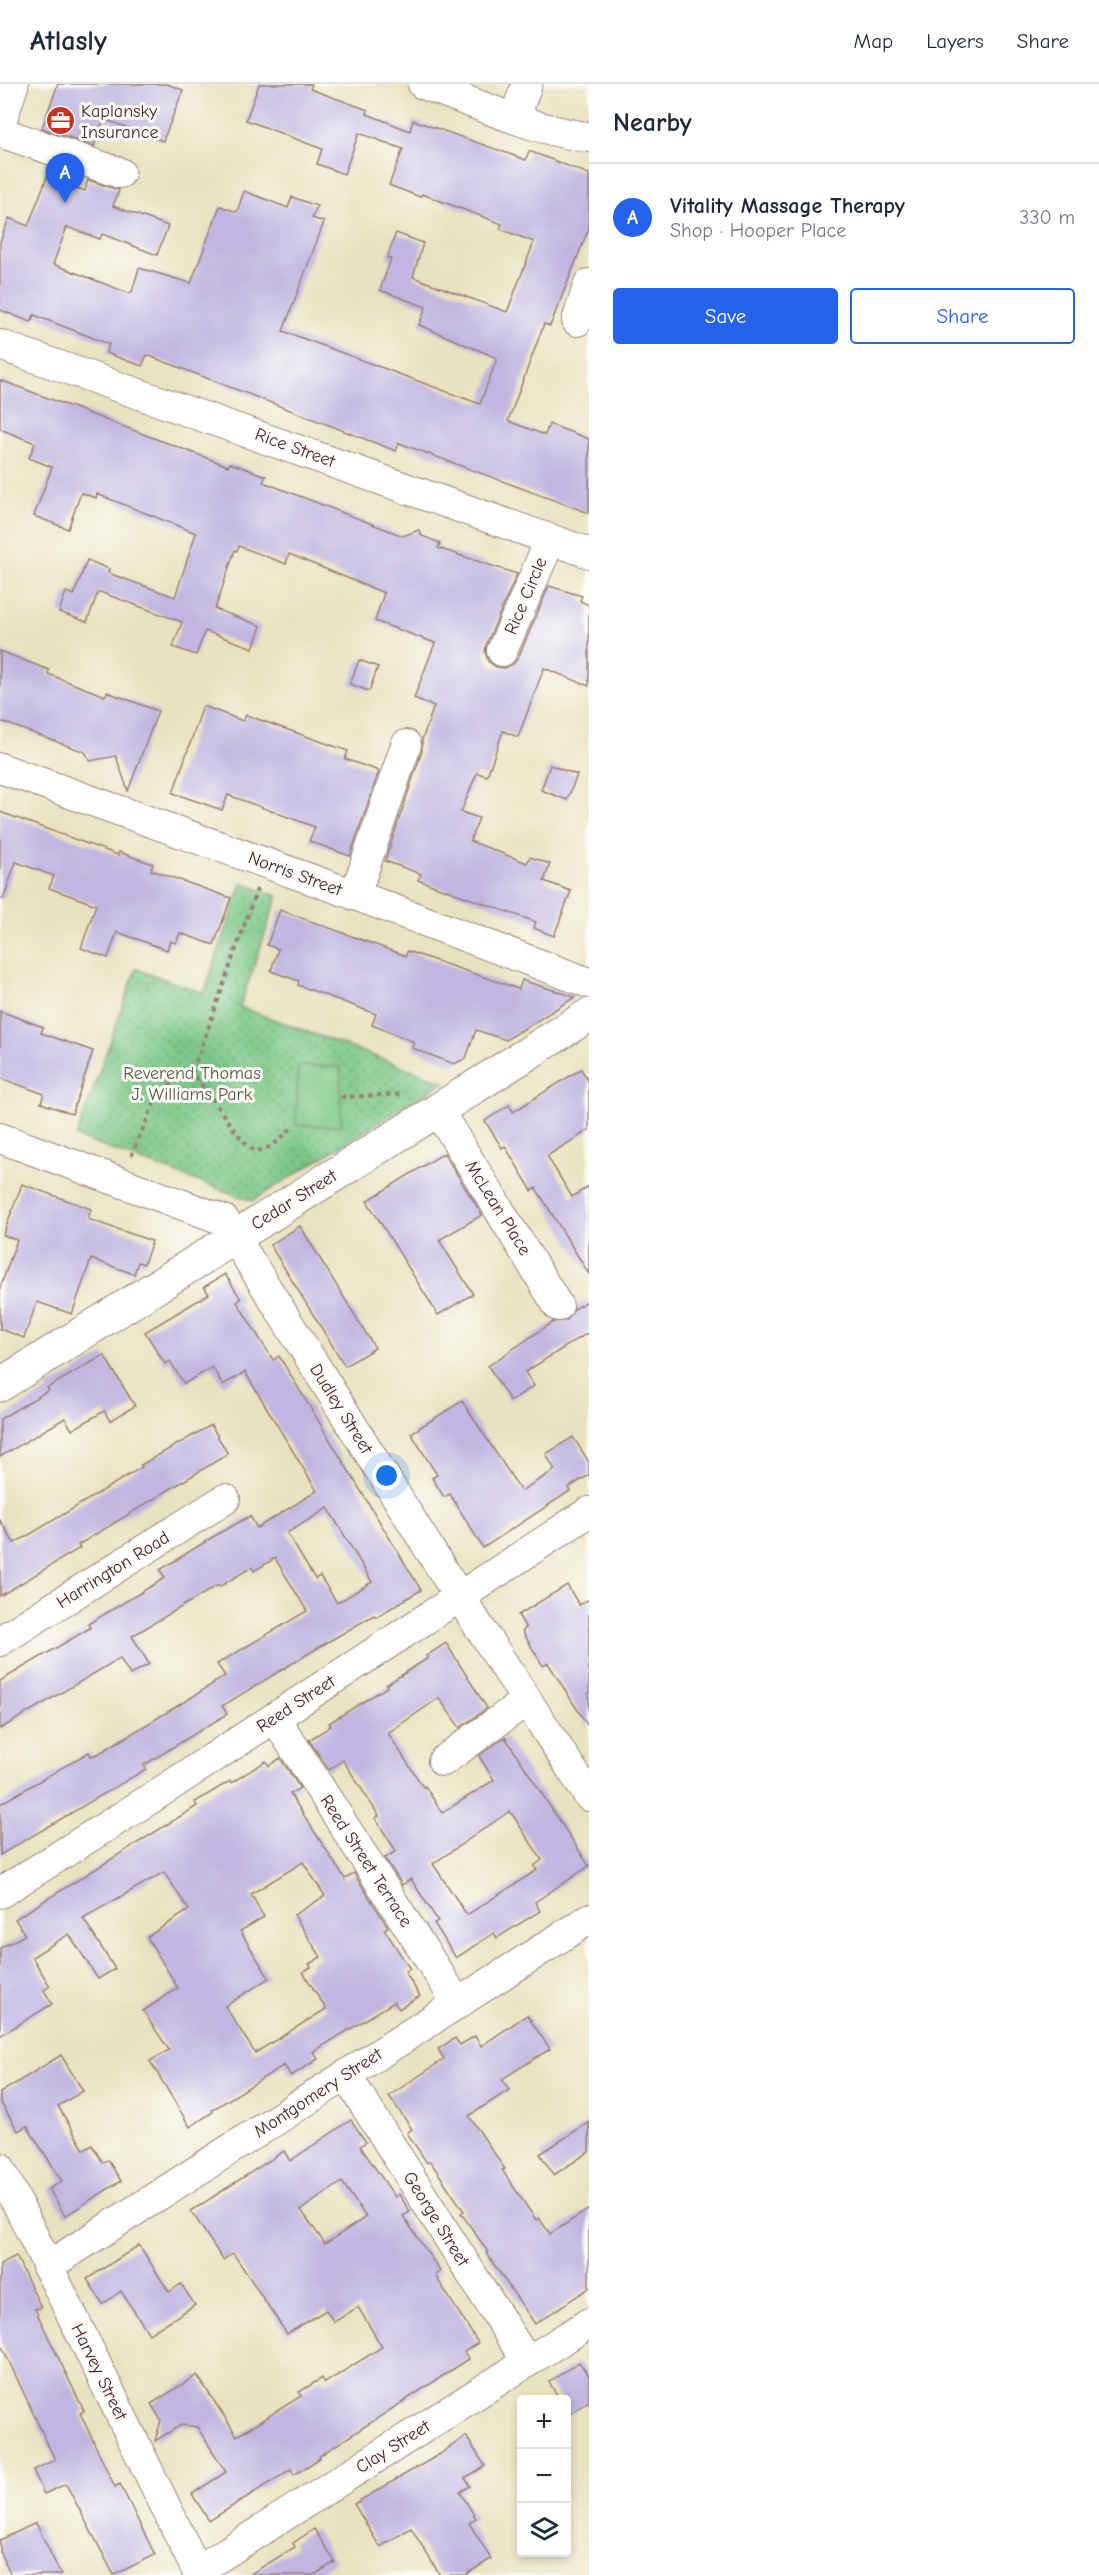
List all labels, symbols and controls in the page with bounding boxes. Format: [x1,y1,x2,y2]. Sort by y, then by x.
text: Atlasly [30,25,107,57]
text: Map [854,29,893,53]
text: Layers [926,29,984,53]
text: Share [1017,29,1069,53]
place label: Kaplansky Insurance [81,101,158,143]
office icon: Kaplansky Insurance [44,105,76,137]
text: Nearby [613,108,692,138]
pin: A [46,154,84,203]
text: Vitality Massage Therapy [670,193,905,219]
text: A [627,206,638,229]
text: 330 m [1019,206,1075,229]
text: Shop · Hooper Place [670,219,846,242]
button: Save [613,288,838,344]
button: Share [850,288,1075,344]
street label: Rice Street [252,424,339,472]
street label: Rice Circle [500,554,552,638]
street label: Norris Street [245,847,346,901]
park label: Reverend Thomas J. Williams Park [123,1063,261,1105]
street label: McLean Place [461,1157,535,1259]
street label: Cedar Street [247,1165,341,1235]
street label: Dudley Street [305,1360,377,1459]
your location [372,1461,401,1490]
street label: Harrington Road [53,1527,173,1613]
street label: Reed Street [253,1670,340,1737]
street label: Reed Street Terrace [316,1791,416,1931]
street label: Montgomery Street [250,2043,387,2142]
street label: George Street [399,2168,474,2271]
street label: Harvey Street [67,2320,132,2424]
map controls [517,2395,571,2557]
button: + [517,2395,571,2449]
street label: Clay Street [352,2416,435,2478]
button: − [517,2449,571,2503]
button: layers [517,2503,571,2557]

